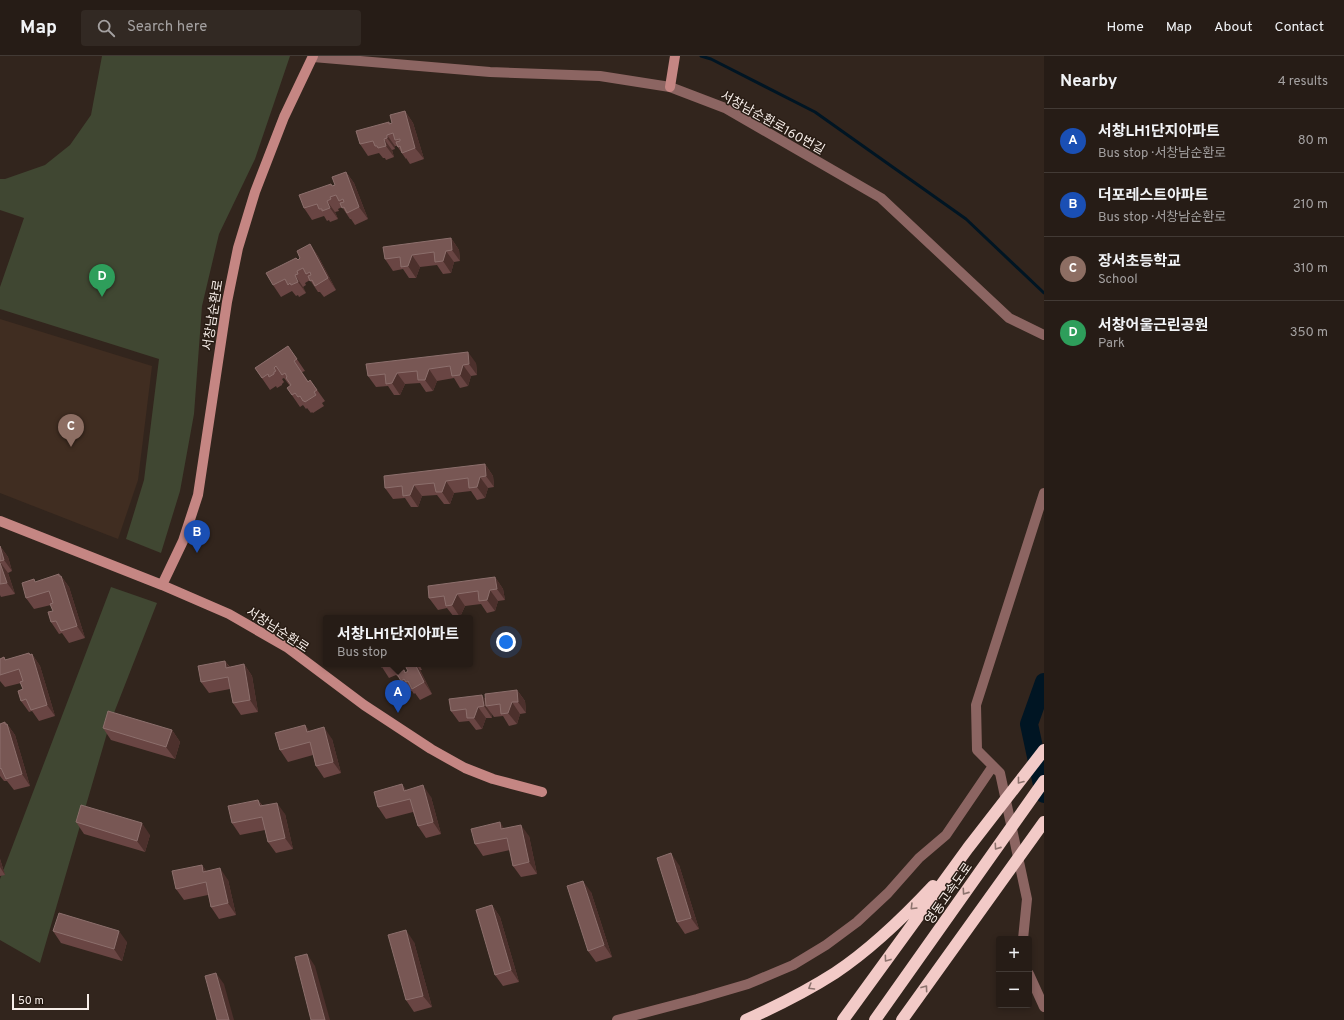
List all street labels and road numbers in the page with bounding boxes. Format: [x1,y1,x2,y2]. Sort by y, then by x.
street label: 서창남순환로160번길 [717,88,827,159]
street label: 서창남순환로 [199,278,227,352]
street label: 서창남순환로 [242,604,312,657]
street label: 영동고속도로 [923,860,977,928]

